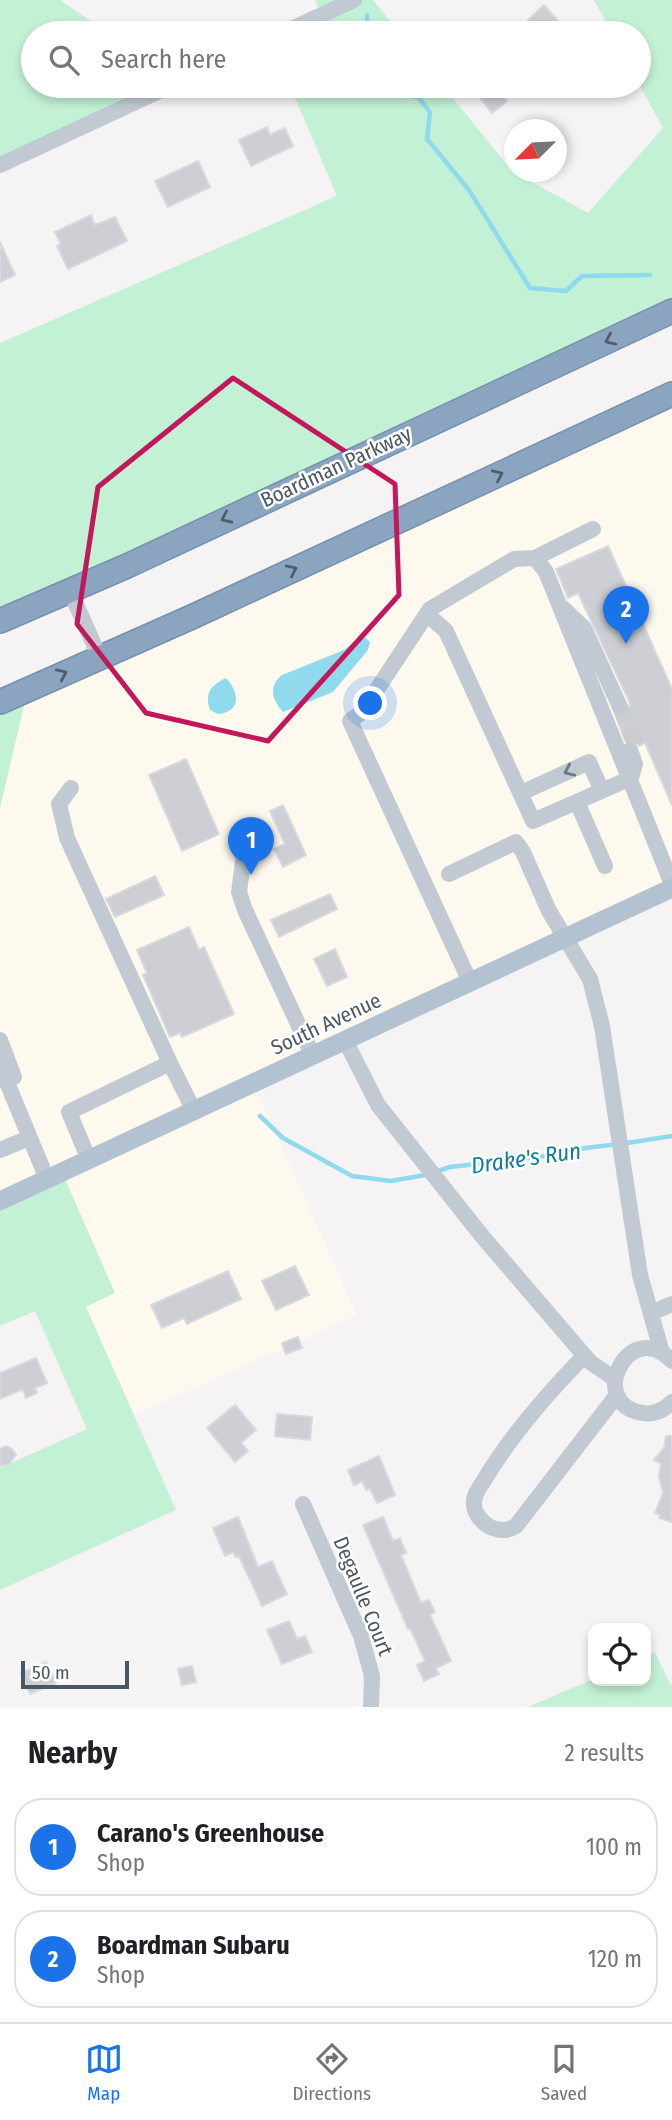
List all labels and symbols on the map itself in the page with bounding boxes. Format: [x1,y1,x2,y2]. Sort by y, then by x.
north arrow [504,119,567,182]
one-way arrow [605,332,617,346]
street label: Boardman Parkway [257,420,416,513]
one-way arrow [491,469,504,483]
one-way arrow [221,510,233,524]
one-way arrow [285,565,297,579]
pin: 2 [603,586,649,644]
one-way arrow [55,668,67,682]
your location [353,686,387,720]
one-way arrow [564,763,576,777]
pin: 1 [228,817,274,875]
street label: South Avenue [267,987,385,1061]
water label: Drake's Run [469,1136,583,1180]
street label: Degaulle Court [327,1533,399,1659]
scale bar [21,1658,130,1690]

